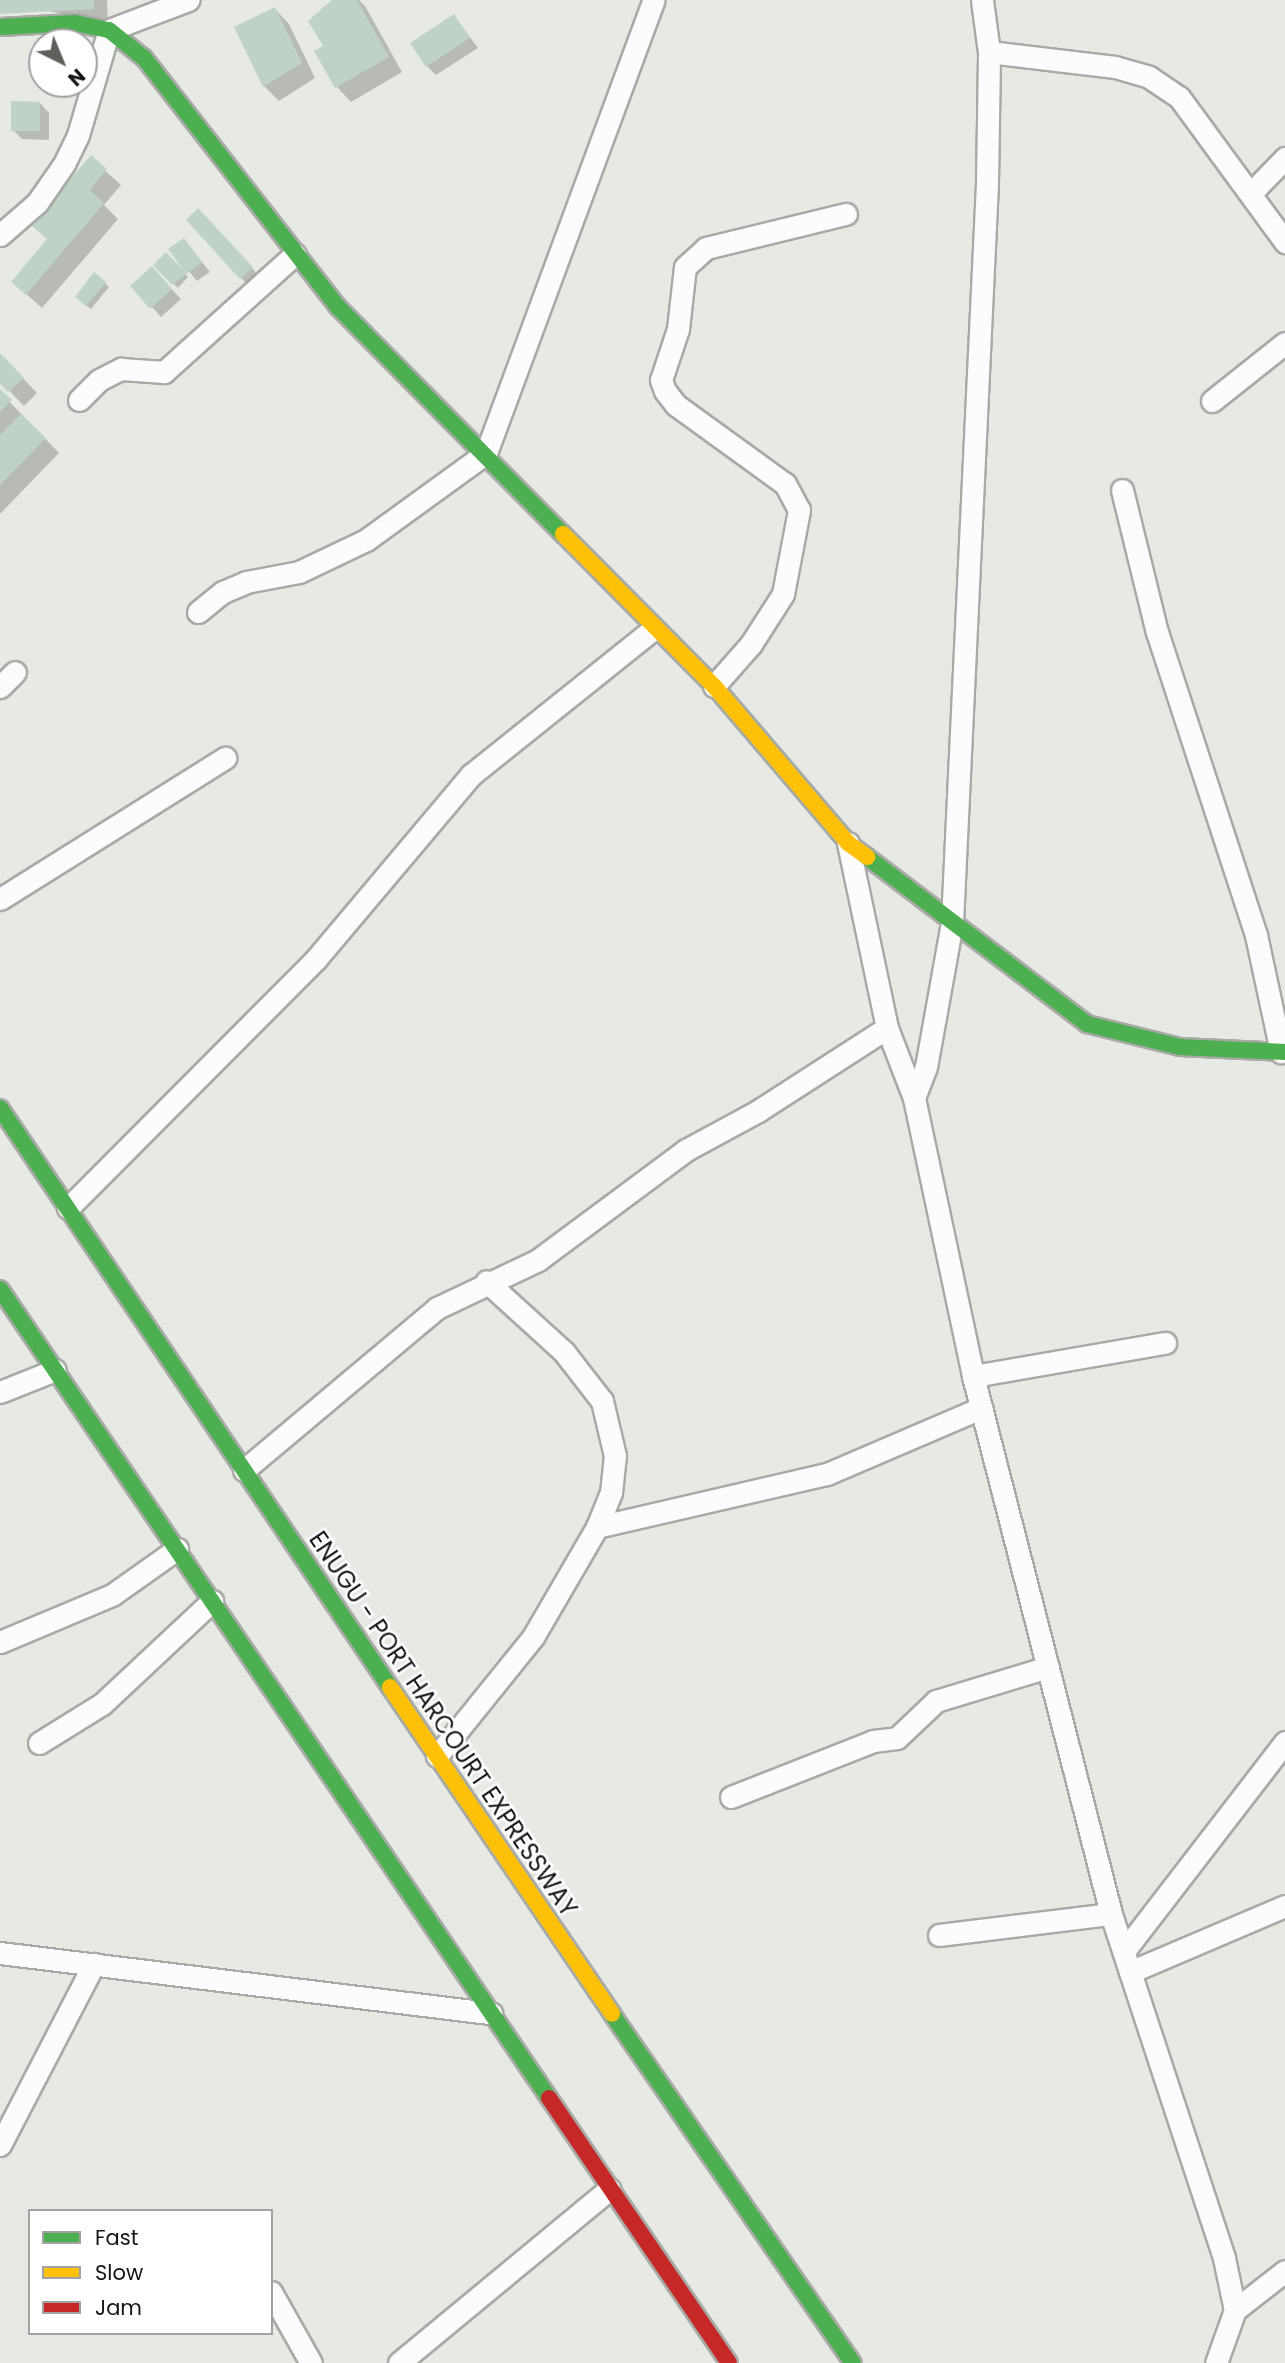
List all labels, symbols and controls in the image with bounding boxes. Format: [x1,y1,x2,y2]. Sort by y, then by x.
north arrow [28,28,98,98]
text: N [62,63,91,92]
street label: ENUGU - PORT HARCOURT EXPRESSWAY [303,1526,583,1922]
legend [28,2209,273,2335]
text: Fast [95,2223,138,2252]
text: Slow [95,2258,143,2287]
text: Jam [95,2293,142,2322]

